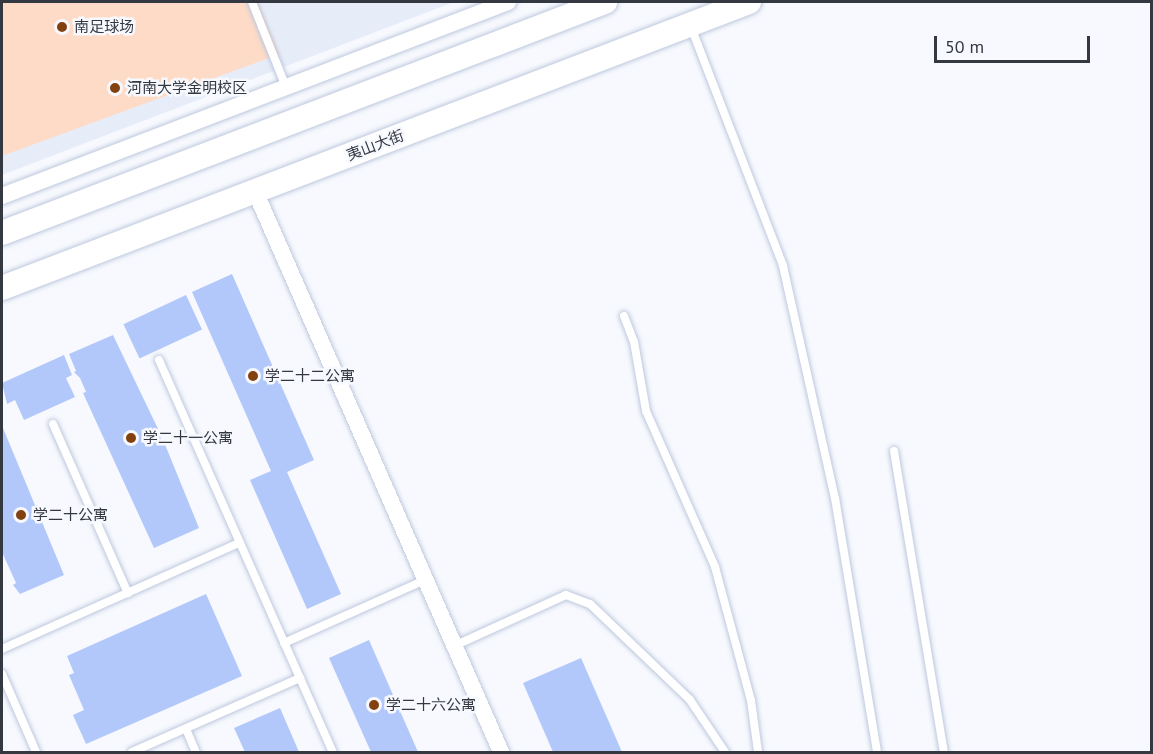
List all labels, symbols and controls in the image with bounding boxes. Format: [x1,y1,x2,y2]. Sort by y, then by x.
place label: 南足球场 [74,18,134,36]
marker: 南足球场 [55,20,69,34]
scale bar [937,24,1093,62]
text: 50 m [945,35,984,58]
place label: 河南大学金明校区 [127,79,247,97]
marker: 河南大学金明校区 [108,81,122,95]
street label: 夷山大街 [344,126,406,164]
place label: 学二十二公寓 [265,367,355,385]
marker: 学二十二公寓 [246,369,260,383]
place label: 学二十一公寓 [143,429,233,447]
marker: 学二十一公寓 [124,431,138,445]
place label: 学二十公寓 [33,506,108,524]
marker: 学二十公寓 [14,508,28,522]
place label: 学二十六公寓 [386,696,476,714]
marker: 学二十六公寓 [367,698,381,712]

